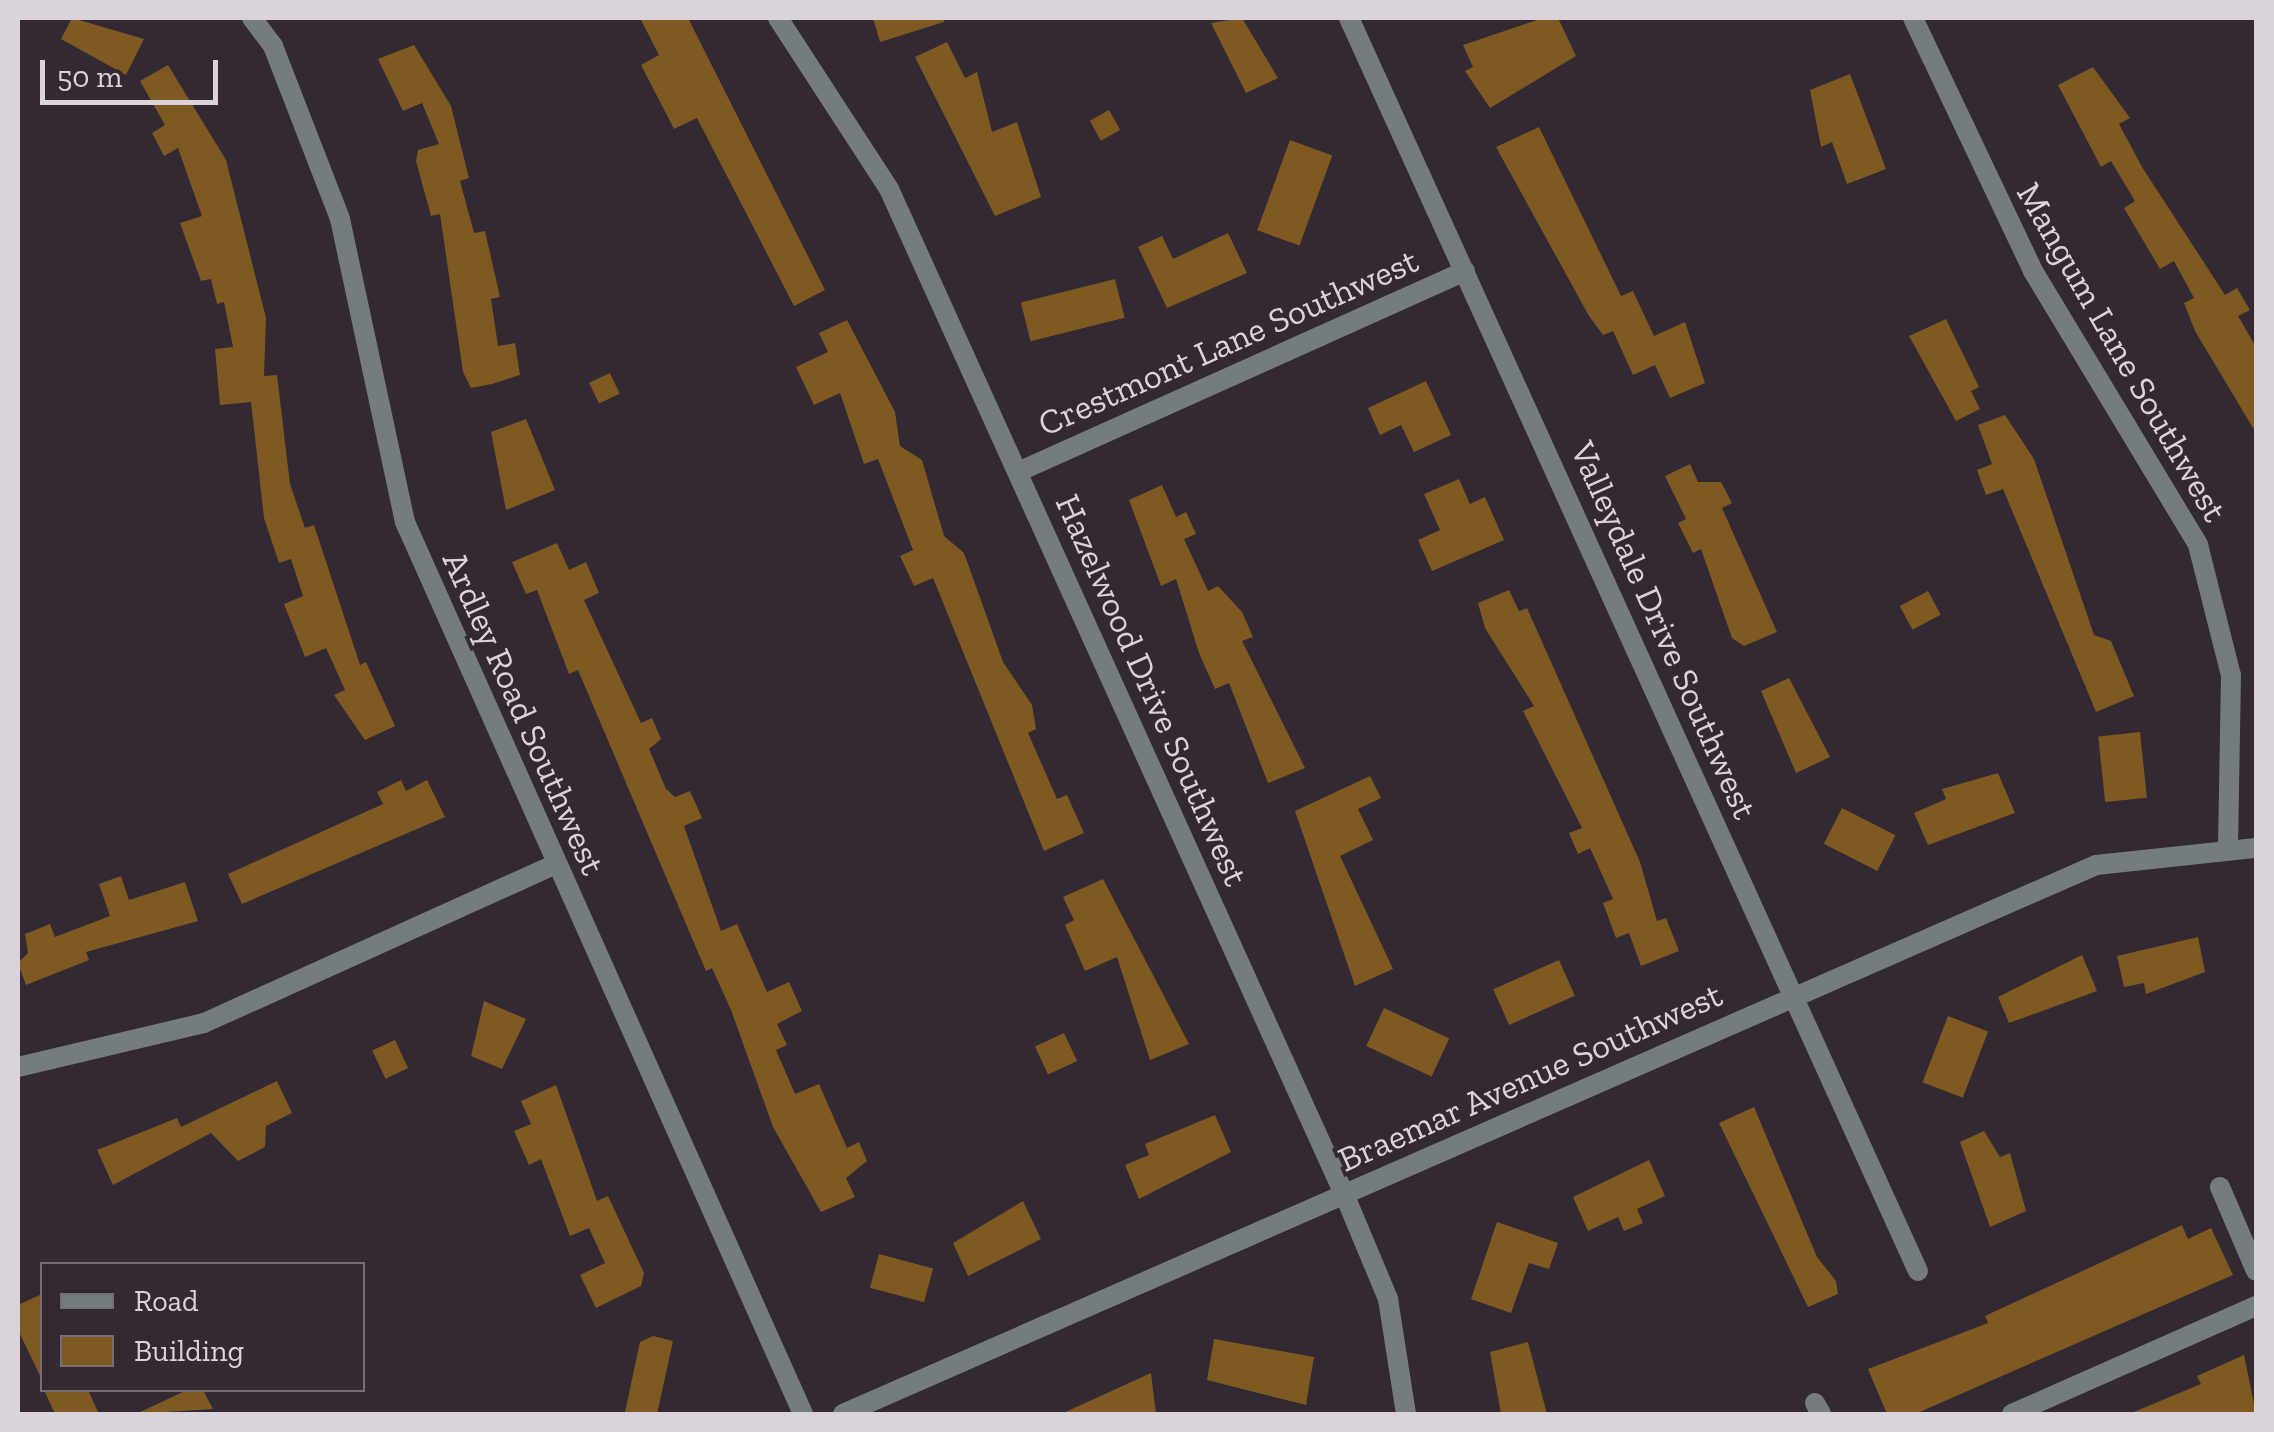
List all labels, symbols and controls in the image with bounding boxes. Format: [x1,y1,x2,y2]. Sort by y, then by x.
scale bar [45,40,222,102]
text: 50 m [57,59,122,95]
street label: Mangum Lane Southwest [2008,175,2236,529]
street label: Crestmont Lane Southwest [1032,239,1424,445]
street label: Valleydale Drive Southwest [1562,435,1766,825]
street label: Hazelwood Drive Southwest [1047,488,1257,892]
street label: Ardley Road Southwest [434,545,614,881]
street label: Braemar Avenue Southwest [1331,973,1729,1181]
legend [40,1262,365,1392]
text: Road [134,1283,199,1319]
text: Building [134,1333,244,1369]

